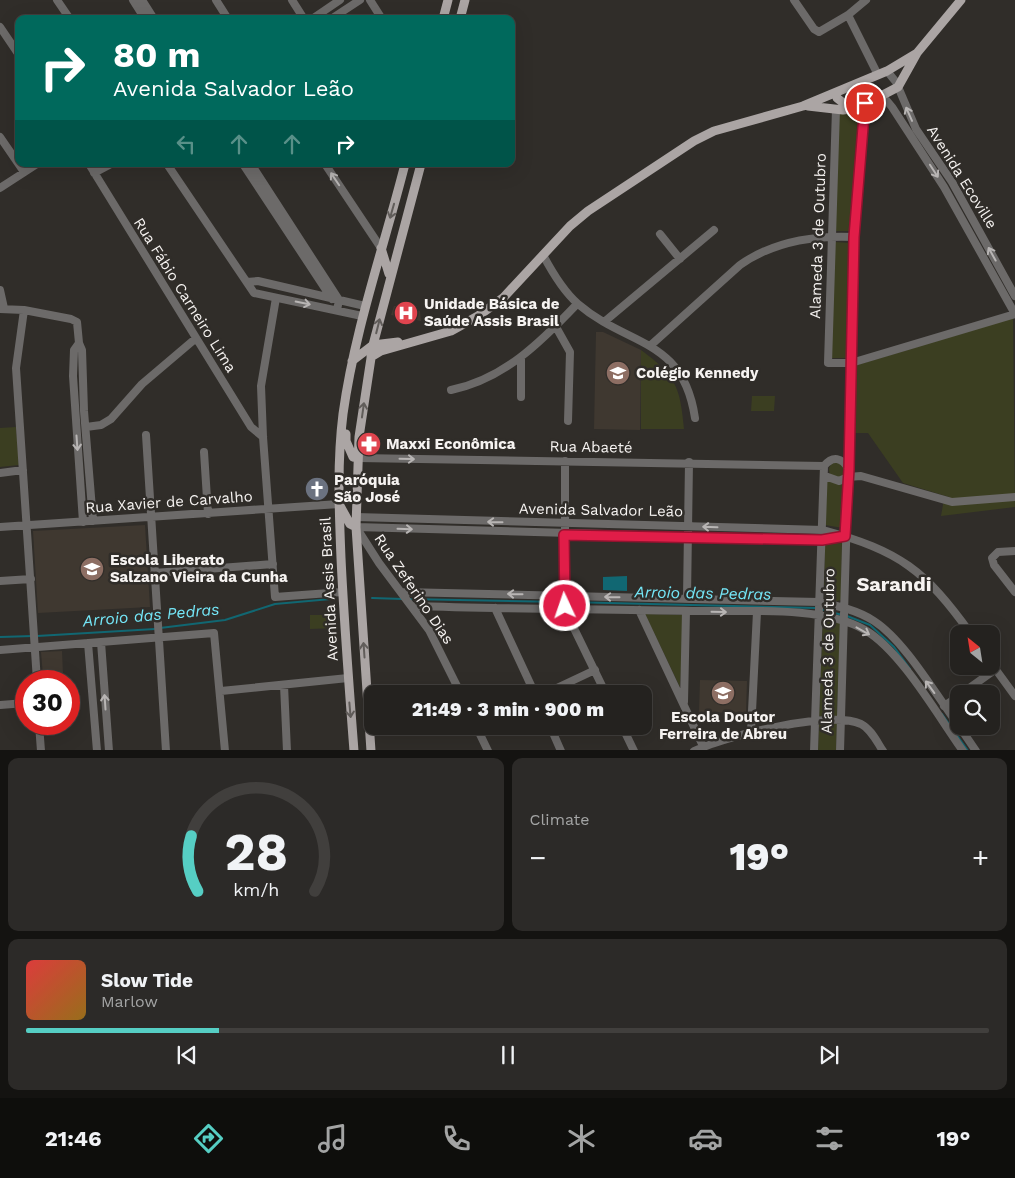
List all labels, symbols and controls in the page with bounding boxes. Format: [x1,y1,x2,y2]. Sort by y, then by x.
text: 80 m [113,34,200,76]
icon: right [30,35,95,100]
text: Avenida Salvador Leão [113,76,354,101]
pin [844,82,886,124]
icon: arrive [851,89,879,117]
one-way arrow [904,107,913,122]
street label: Avenida Ecoville [923,122,1001,232]
icon: left [172,130,200,158]
icon: ahead [225,130,253,158]
icon: ahead [278,130,306,158]
icon: right [331,130,359,158]
street label: Alameda 3 de Outubro [806,153,830,319]
one-way arrow [929,163,939,177]
one-way arrow [330,172,340,186]
one-way arrow [387,202,397,218]
street label: Rua Fábio Carneiro Lima [130,214,240,376]
one-way arrow [986,247,996,261]
place label: Unidade Básica de Saúde Assis Brasil [424,295,560,330]
one-way arrow [294,299,310,308]
hospital icon: Unidade Básica de Saúde Assis Brasil [393,300,419,326]
one-way arrow [373,319,383,335]
school or university icon: Colégio Kennedy [605,360,631,386]
place label: Colégio Kennedy [636,364,759,382]
one-way arrow [358,402,368,418]
pharmacy icon: Maxxi Econômica [356,431,382,457]
one-way arrow [73,434,82,450]
place label: Maxxi Econômica [386,435,516,453]
street label: Rua Abaeté [549,437,633,457]
one-way arrow [398,454,414,464]
place label: Paróquia São José [334,471,400,506]
church icon: Paróquia São José [304,476,330,502]
street label: Rua Xavier de Carvalho [85,487,253,517]
street label: Avenida Salvador Leão [519,500,683,520]
street label: Avenida Assis Brasil [316,516,342,662]
one-way arrow [487,517,503,526]
one-way arrow [702,522,718,531]
one-way arrow [396,524,413,534]
street label: Rua Zeferino Dias [370,531,458,648]
place label: Escola Liberato Salzano Vieira da Cunha [110,551,288,586]
school or university icon: Escola Liberato Salzano Vieira da Cunha [79,556,105,582]
street label: Alameda 3 de Outubro [818,568,838,734]
district label: Sarandi [856,572,932,596]
position arrow [538,579,590,631]
water label: Arroio das Pedras [633,582,772,604]
one-way arrow [507,590,523,599]
one-way arrow [605,592,621,601]
water label: Arroio das Pedras [81,600,220,631]
one-way arrow [711,607,727,616]
north arrow [950,625,1000,675]
map controls [950,625,1000,735]
one-way arrow [856,626,870,636]
one-way arrow [360,642,369,658]
speed limit sign: 30 [15,670,80,735]
school or university icon: Escola Doutor Ferreira de Abreu [710,680,736,706]
one-way arrow [925,680,935,694]
button: search [950,685,1000,735]
one-way arrow [100,694,110,710]
text: 21:49 · 3 min · 900 m [412,698,604,721]
one-way arrow [346,702,355,718]
place label: Escola Doutor Ferreira de Abreu [659,708,787,743]
text: Climate [530,810,590,829]
text: 28 [224,822,288,883]
text: 19° [729,835,789,879]
text: − [530,841,546,874]
text: + [972,841,989,874]
text: km/h [233,879,279,900]
text: Slow Tide [101,969,193,992]
text: Marlow [101,992,158,1011]
icon: previous [173,1041,201,1069]
icon: pause [494,1041,522,1069]
icon: next [815,1041,843,1069]
icon: directions [191,1121,226,1156]
icon: music [315,1121,350,1156]
icon: phone [439,1121,474,1156]
icon: climate [564,1121,599,1156]
icon: car [688,1121,723,1156]
icon: filters [812,1121,847,1156]
text: 21:46 [45,1126,102,1151]
text: 19° [936,1126,970,1151]

